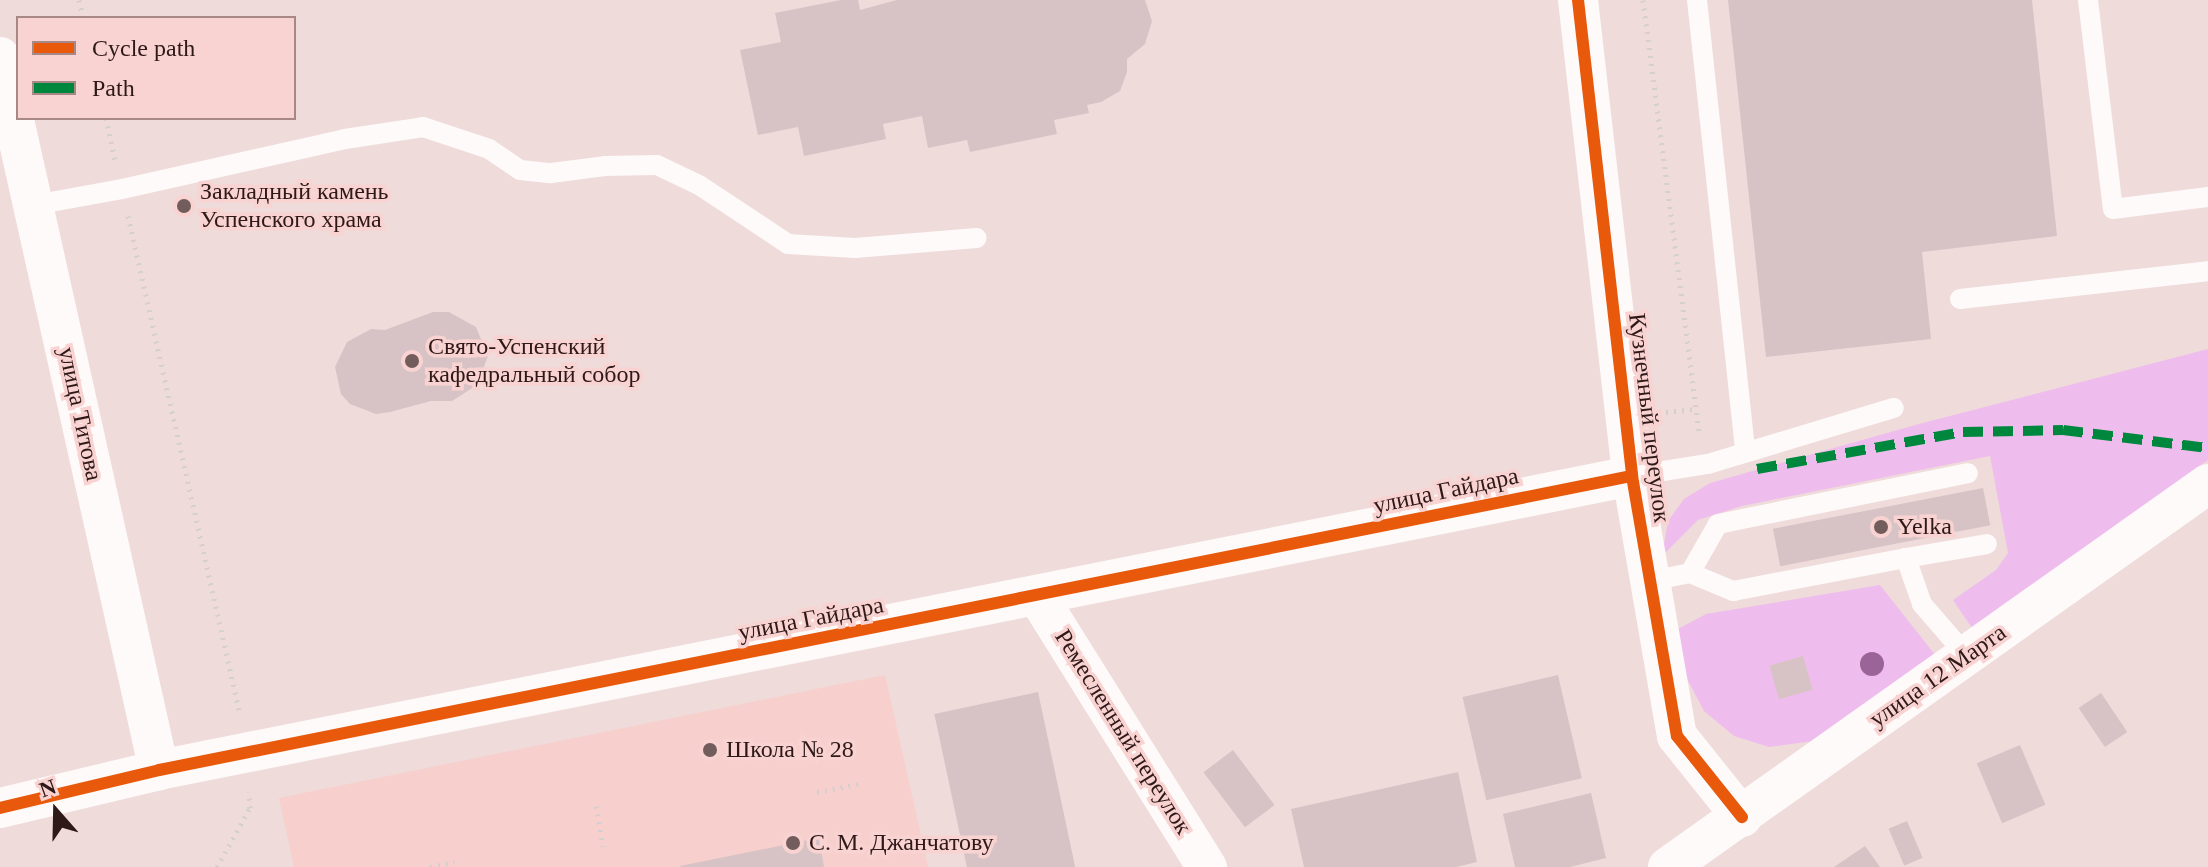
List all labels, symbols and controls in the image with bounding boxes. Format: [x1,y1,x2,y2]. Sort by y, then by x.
legend [16,16,296,120]
text: Cycle path [92,35,195,61]
text: Path [92,75,135,101]
place label: Закладный камень Успенского храма [200,178,389,234]
marker: Закладный камень Успенского храма [175,197,193,215]
street label: Кузнечный переулок [1622,312,1676,524]
place label: Свято-Успенский кафедральный собор [428,333,641,389]
street label: улица Титова [52,344,108,484]
marker: Свято-Успенский кафедральный собор [403,352,421,370]
street label: улица Гайдара [1371,462,1521,520]
place label: Yelka [1897,513,1952,541]
marker: Yelka [1872,518,1890,536]
street label: улица Гайдара [736,591,886,647]
street label: улица 12 Марта [1864,618,2012,734]
street label: Ремесленный переулок [1048,624,1198,840]
place label: Школа № 28 [726,736,854,764]
marker: Школа № 28 [701,741,719,759]
north arrow [16,771,96,851]
text: N [36,774,59,802]
place label: С. М. Джанчатову [809,829,994,857]
marker: С. М. Джанчатову [784,834,802,852]

